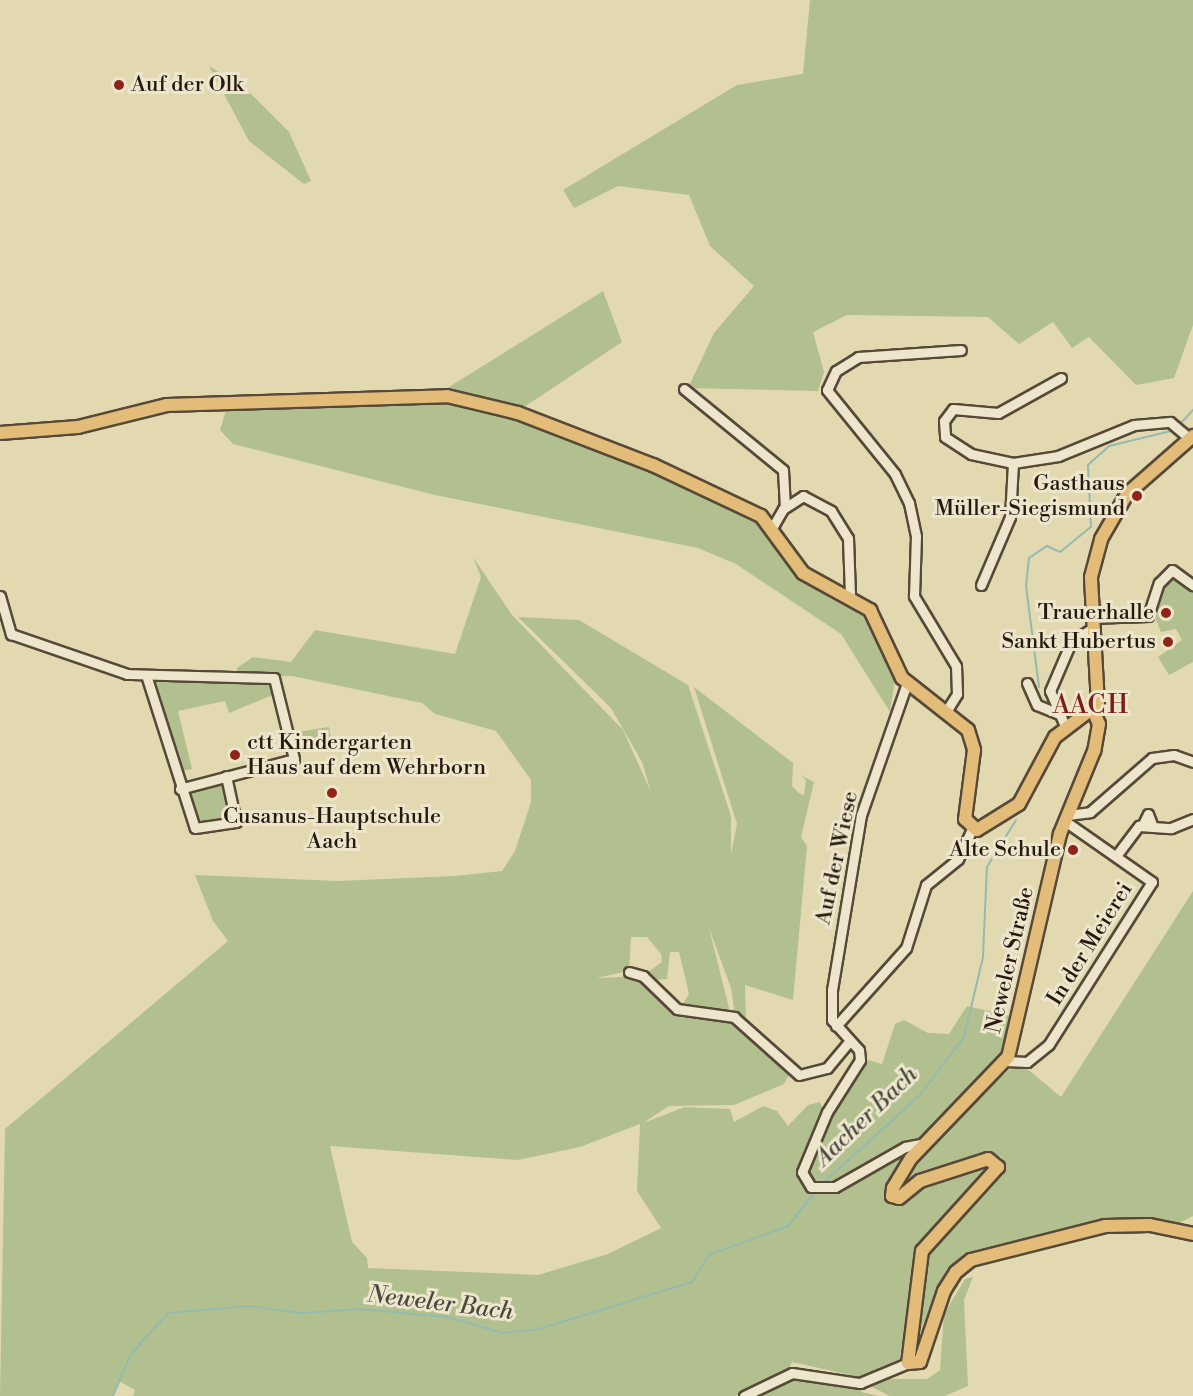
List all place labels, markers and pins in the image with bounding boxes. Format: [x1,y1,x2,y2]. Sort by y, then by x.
place label: Auf der Olk [131,72,244,98]
marker: Auf der Olk [112,78,126,92]
place label: Gasthaus Müller-Siegismund [935,470,1125,522]
marker: Gasthaus Müller-Siegismund [1130,489,1144,503]
place label: Trauerhalle [1038,600,1154,626]
marker: Trauerhalle [1159,606,1173,620]
place label: Sankt Hubertus [1001,629,1156,655]
marker: Sankt Hubertus [1161,635,1175,649]
place label: ctt Kindergarten Haus auf dem Wehrborn [247,729,486,780]
marker: ctt Kindergarten Haus auf dem Wehrborn [228,748,242,762]
marker: Cusanus-Hauptschule Aach [325,786,339,800]
place label: Cusanus-Hauptschule Aach [223,803,441,854]
place label: Alte Schule [949,837,1061,863]
marker: Alte Schule [1066,843,1080,857]

